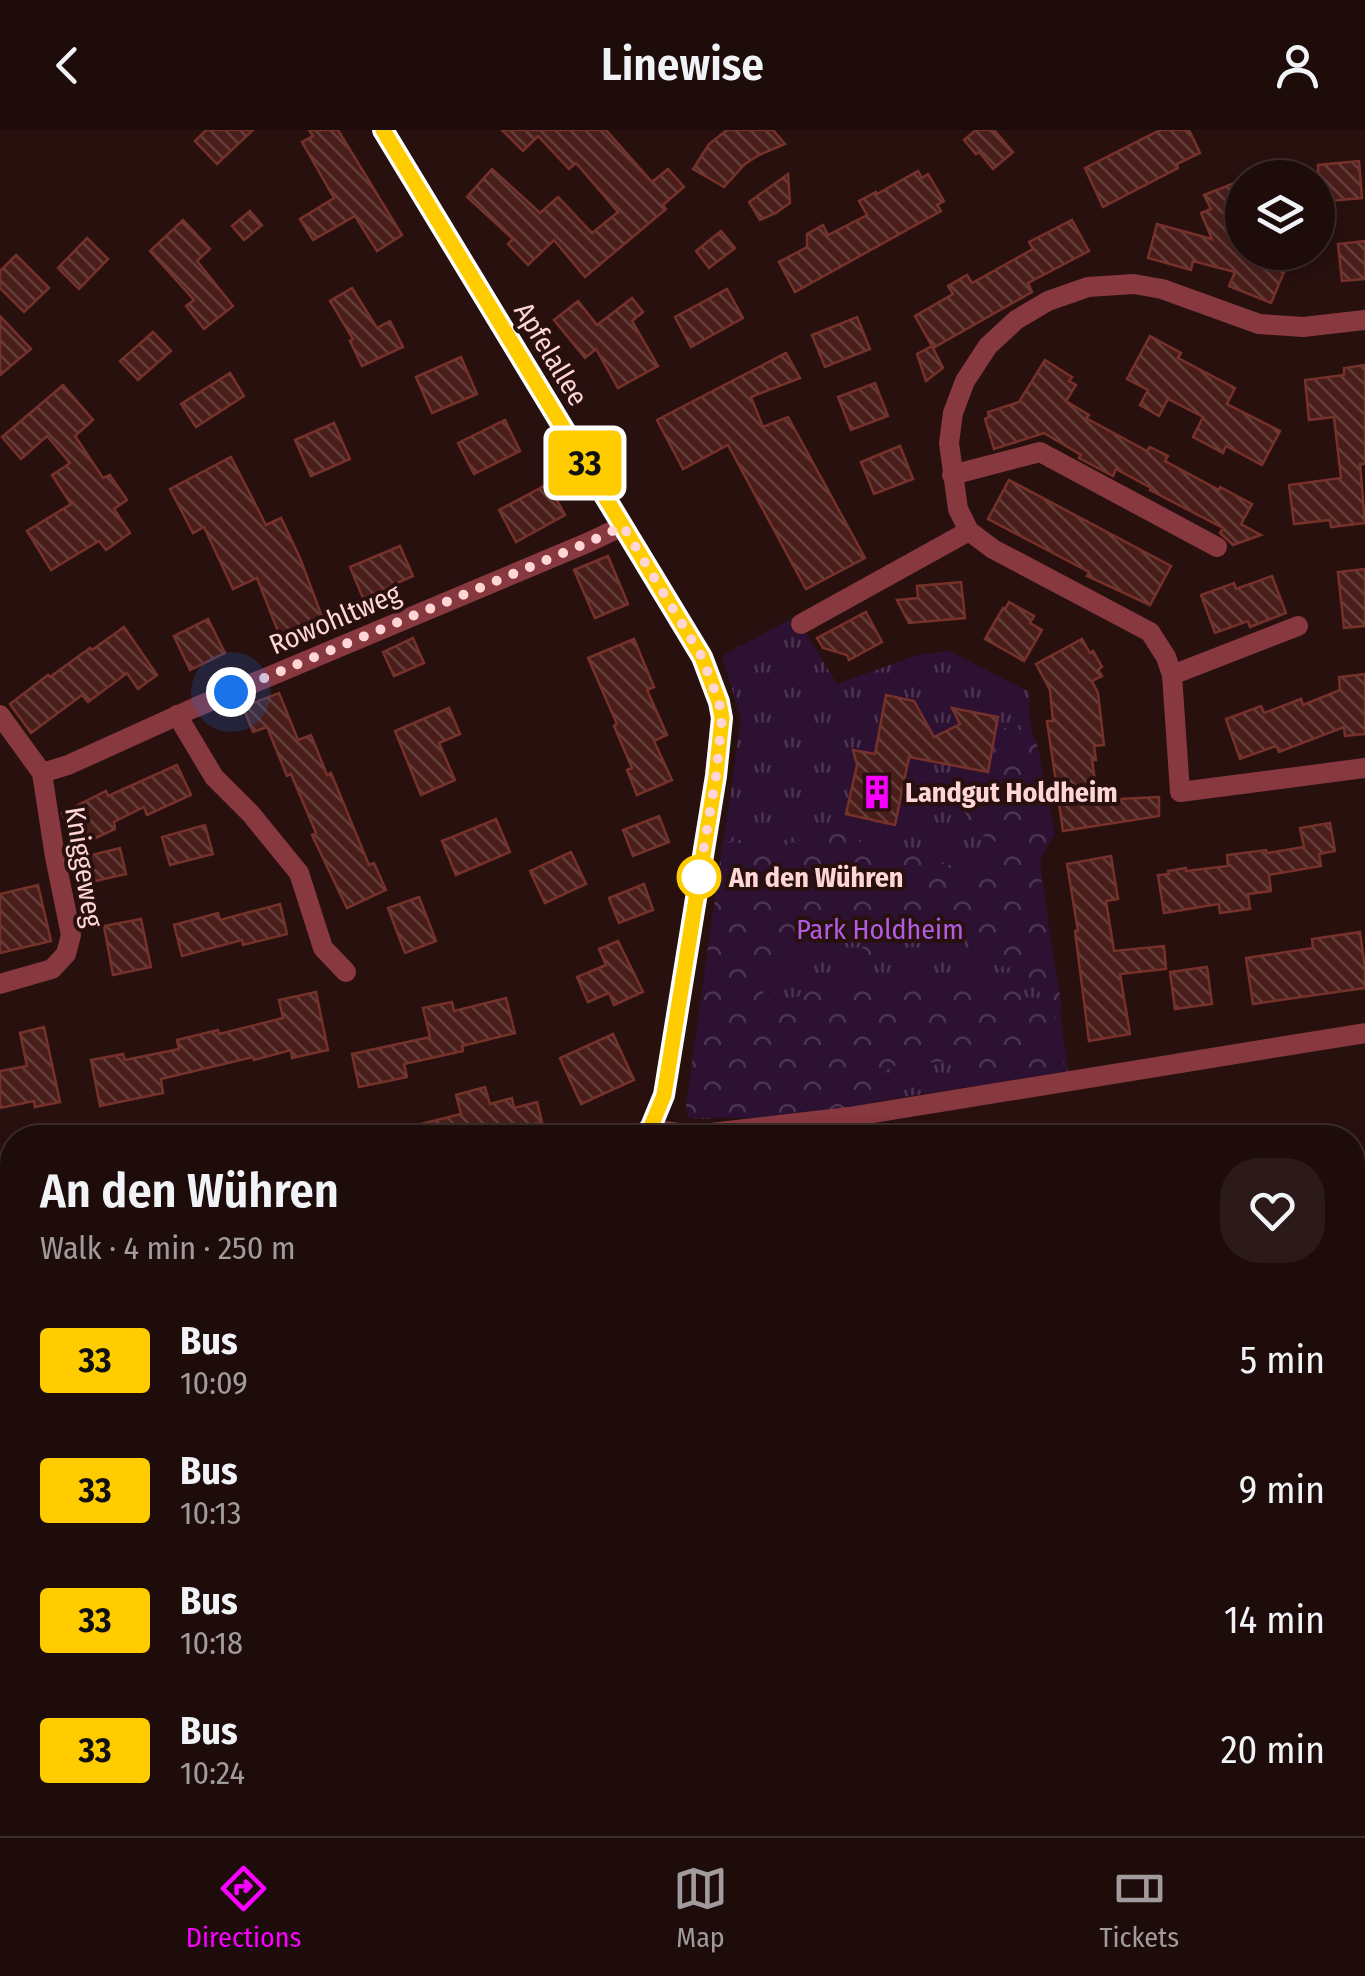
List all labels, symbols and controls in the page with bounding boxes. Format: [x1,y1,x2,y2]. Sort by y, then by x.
icon: back [40,38,95,93]
text: Linewise [601,38,764,92]
icon: person [1270,38,1325,93]
map controls [1225,160,1335,270]
button: layers [1225,160,1335,270]
street label: Apfelallee [507,296,595,412]
line badge: 33 [540,430,630,496]
text: 33 [568,442,602,484]
street label: Rowohltweg [264,576,406,661]
your location [206,667,256,717]
building icon: Landgut Holdheim [858,773,896,811]
place label: Landgut Holdheim [905,776,1118,809]
street label: Kniggeweg [58,804,110,930]
marker: An den Wühren [678,856,720,898]
place label: An den Wühren [728,861,904,894]
park label: Park Holdheim [796,913,964,946]
button: heart [1220,1158,1325,1263]
text: An den Wühren [40,1162,339,1220]
text: Walk · 4 min · 250 m [40,1229,296,1267]
text: Bus [180,1318,238,1364]
text: 5 min [1240,1337,1325,1383]
text: 33 [78,1339,112,1381]
text: 10:09 [180,1364,248,1402]
text: Bus [180,1448,238,1494]
text: 9 min [1239,1467,1325,1513]
text: 33 [78,1469,112,1511]
text: 10:13 [180,1494,242,1532]
text: Bus [180,1578,238,1624]
text: 14 min [1224,1597,1325,1643]
text: 33 [78,1599,112,1641]
text: 10:18 [180,1624,243,1662]
text: Bus [180,1708,238,1754]
text: 20 min [1221,1727,1325,1773]
text: 33 [78,1729,112,1771]
text: 10:24 [180,1754,245,1792]
tab: Directions [186,1861,302,1954]
tab: Map [673,1861,728,1954]
tab: Tickets [1099,1861,1179,1954]

